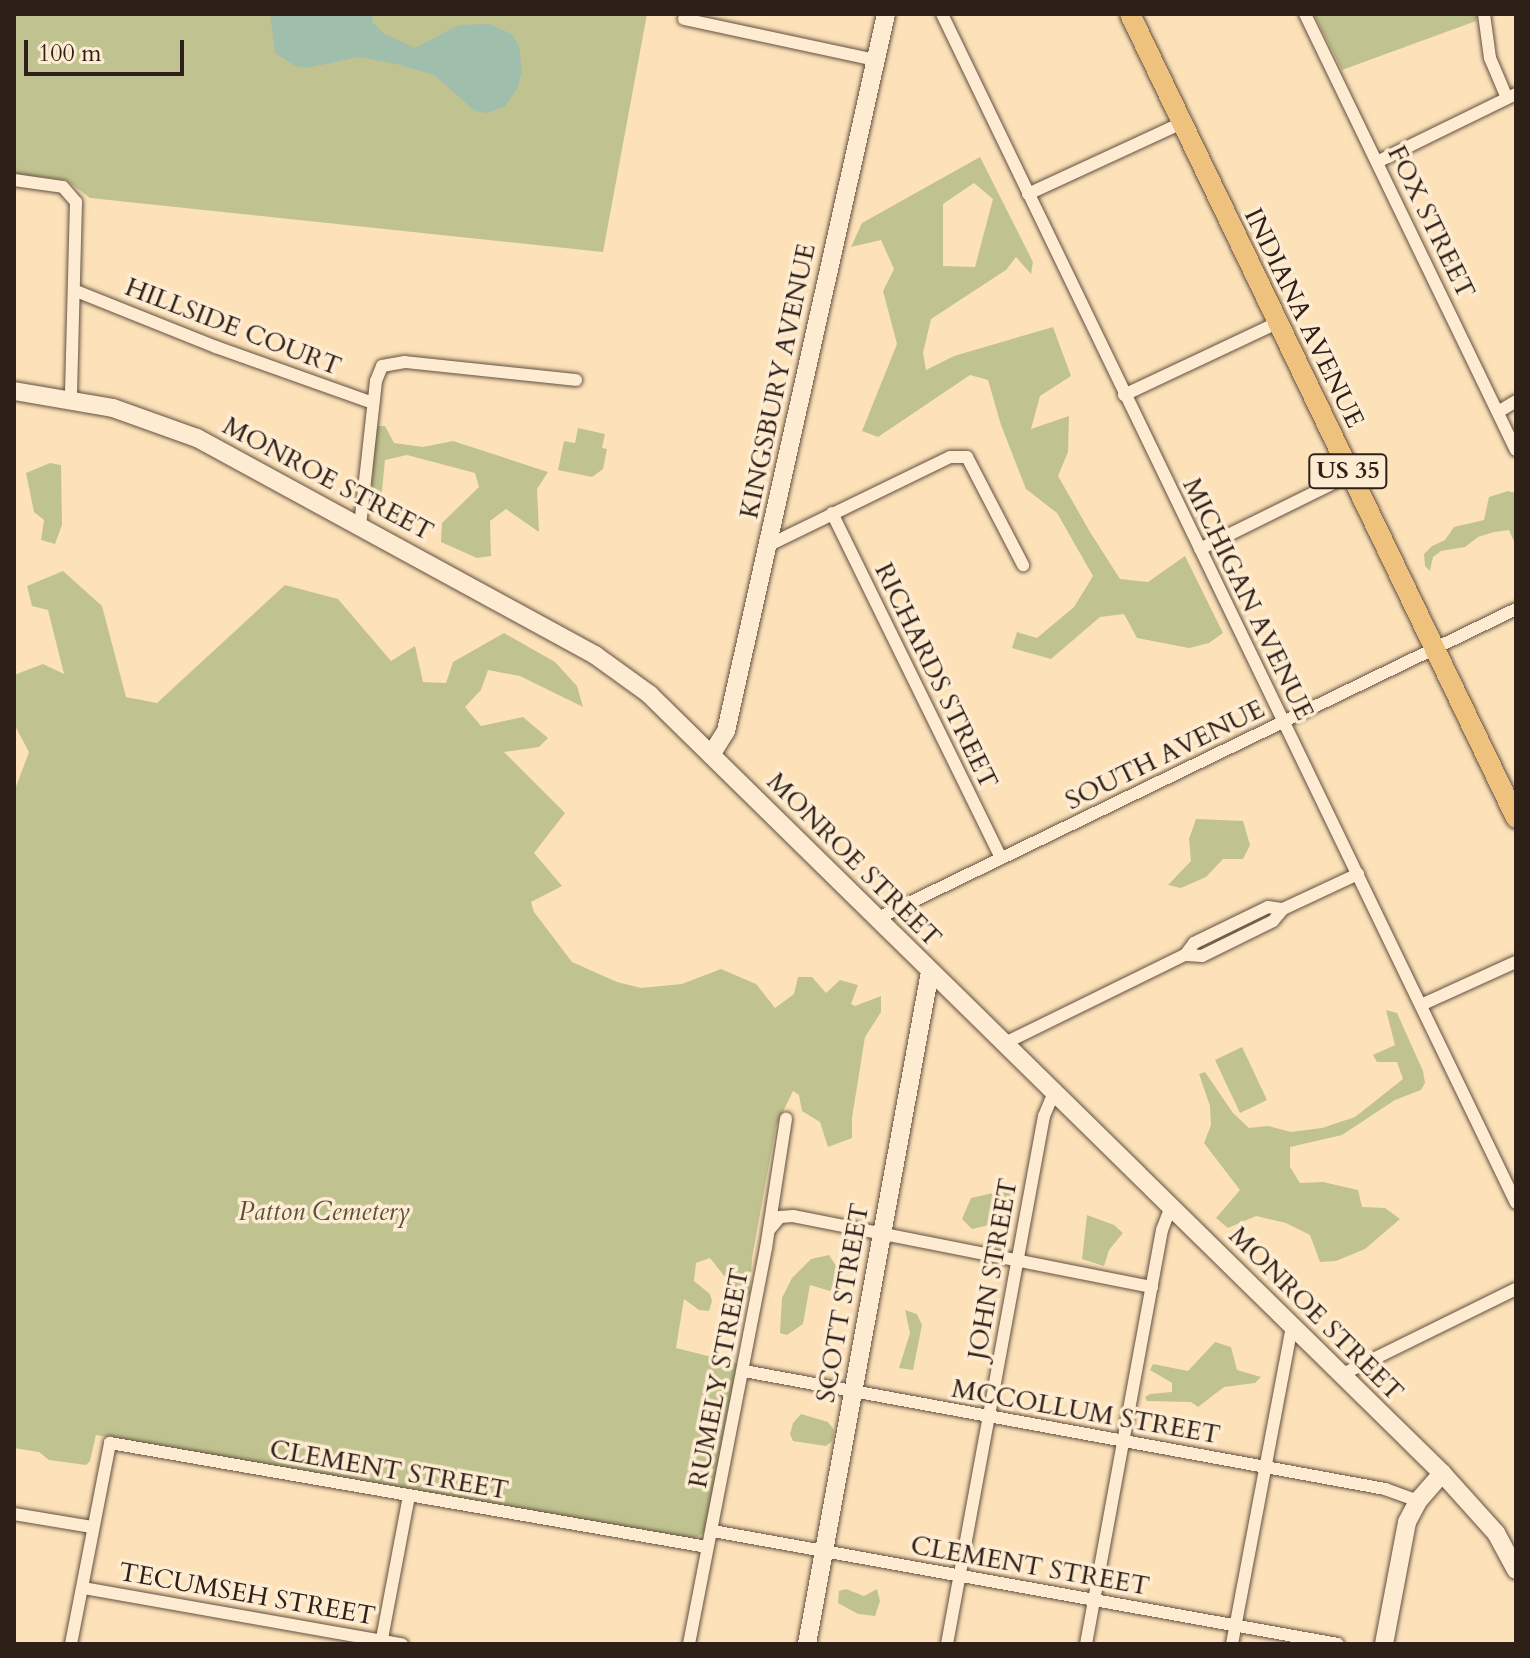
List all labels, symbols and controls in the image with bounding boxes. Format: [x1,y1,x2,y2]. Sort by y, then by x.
scale bar [28,24,188,74]
text: 100 m [38,37,102,70]
street label: FOX STREET [1381,141,1481,303]
street label: INDIANA AVENUE [1237,203,1371,433]
street label: KINGSBURY AVENUE [734,241,822,521]
street label: HILLSIDE COURT [121,271,345,383]
street label: MONROE STREET [217,410,439,548]
road number: US 35 [1308,451,1388,491]
street label: MICHIGAN AVENUE [1176,473,1320,725]
street label: RICHARDS STREET [868,558,1004,794]
street label: SOUTH AVENUE [1060,693,1270,817]
street label: MONROE STREET [760,766,948,954]
street label: JOHN STREET [962,1176,1024,1362]
park label: Patton Cemetery [238,1196,410,1228]
street label: SCOTT STREET [810,1201,876,1405]
street label: MONROE STREET [1222,1220,1410,1408]
street label: RUMELY STREET [682,1266,756,1490]
street label: MCCOLLUM STREET [949,1373,1223,1451]
street label: CLEMENT STREET [267,1434,511,1506]
street label: CLEMENT STREET [908,1530,1152,1602]
street label: TECUMSEH STREET [116,1556,378,1632]

